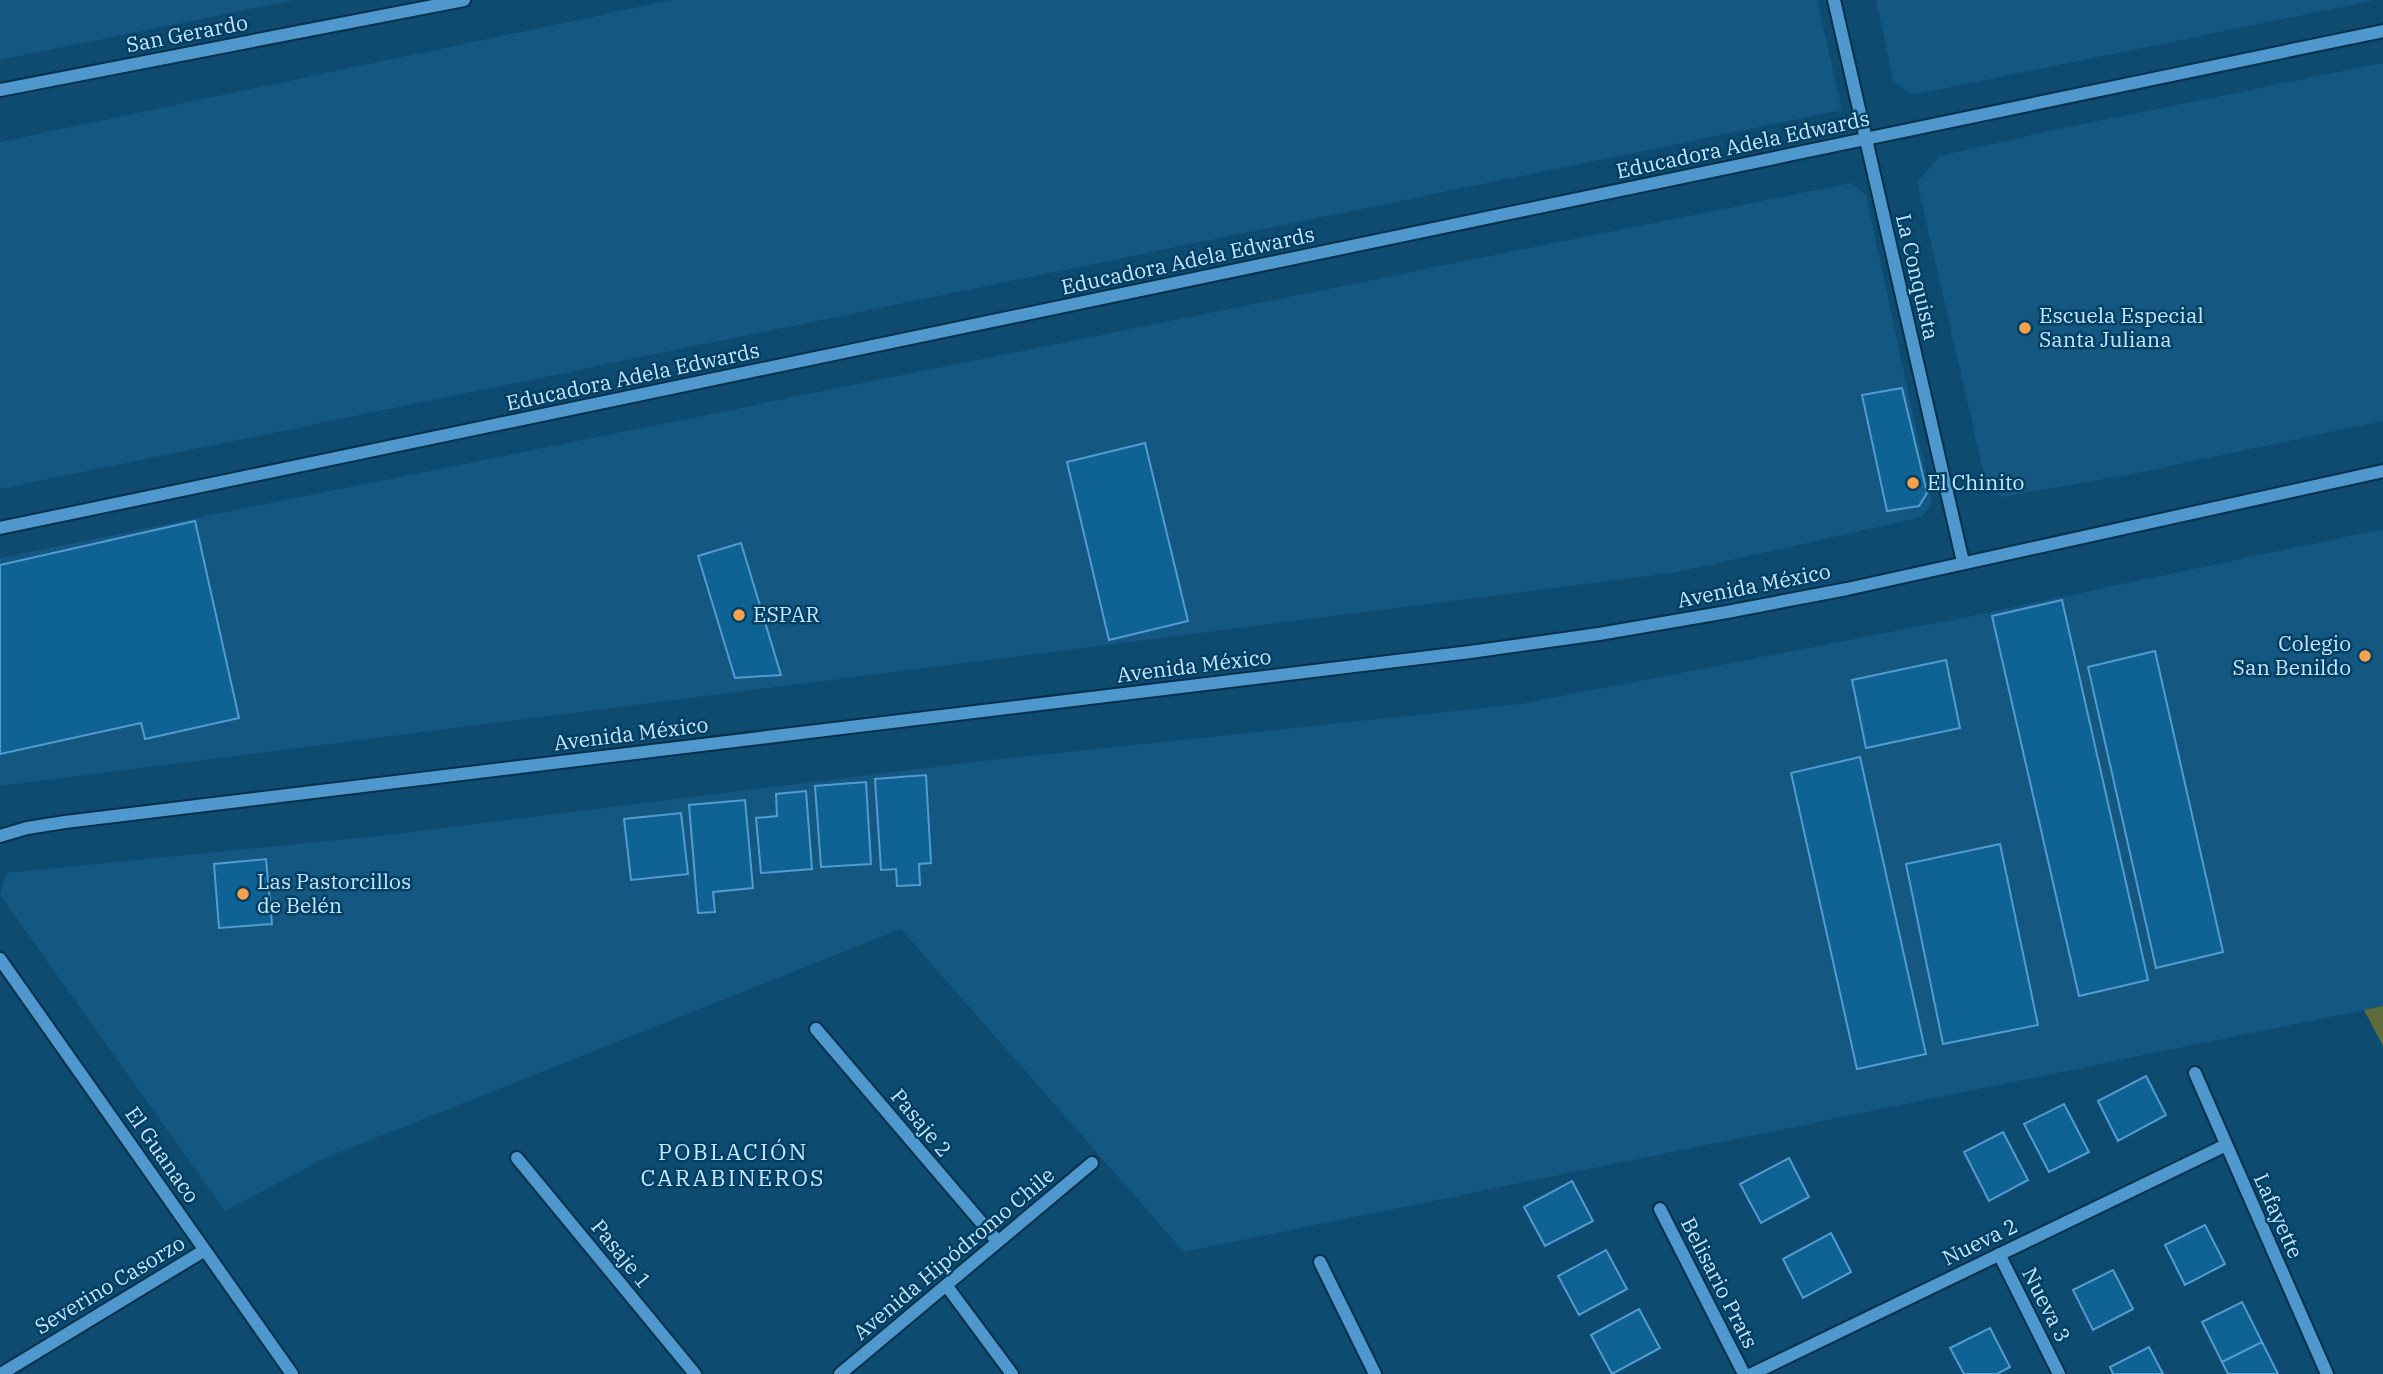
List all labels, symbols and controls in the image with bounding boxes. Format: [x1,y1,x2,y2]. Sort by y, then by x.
street label: San Gerardo [124,8,250,59]
street label: Educadora Adela Edwards [1613,103,1872,185]
street label: La Conquista [1890,211,1946,343]
street label: Educadora Adela Edwards [1058,219,1317,301]
place label: Escuela Especial Santa Juliana [2039,301,2204,353]
marker: Escuela Especial Santa Juliana [2017,320,2033,336]
street label: Educadora Adela Edwards [503,335,762,417]
place label: El Chinito [1927,468,2024,496]
marker: El Chinito [1905,475,1921,491]
street label: Avenida México [1675,556,1833,614]
place label: ESPAR [753,600,820,628]
marker: ESPAR [731,607,747,623]
place label: Colegio San Benildo [2233,629,2351,681]
street label: Avenida México [1115,642,1273,688]
marker: Colegio San Benildo [2357,648,2373,664]
street label: Avenida México [552,710,710,756]
place label: Las Pastorcillos de Belén [257,867,411,919]
marker: Las Pastorcillos de Belén [235,886,251,902]
street label: Pasaje 2 [885,1082,959,1162]
street label: El Guanaco [119,1101,206,1208]
district label: POBLACIÓN CARABINEROS [640,1136,826,1192]
street label: Avenida Hipódromo Chile [847,1161,1060,1346]
street label: Lafayette [2248,1169,2310,1263]
street label: Nueva 2 [1937,1211,2022,1271]
street label: Belisario Prats [1675,1212,1765,1353]
street label: Pasaje 1 [585,1213,658,1294]
street label: Severino Casorzo [29,1228,190,1340]
street label: Nueva 3 [2016,1262,2078,1347]

